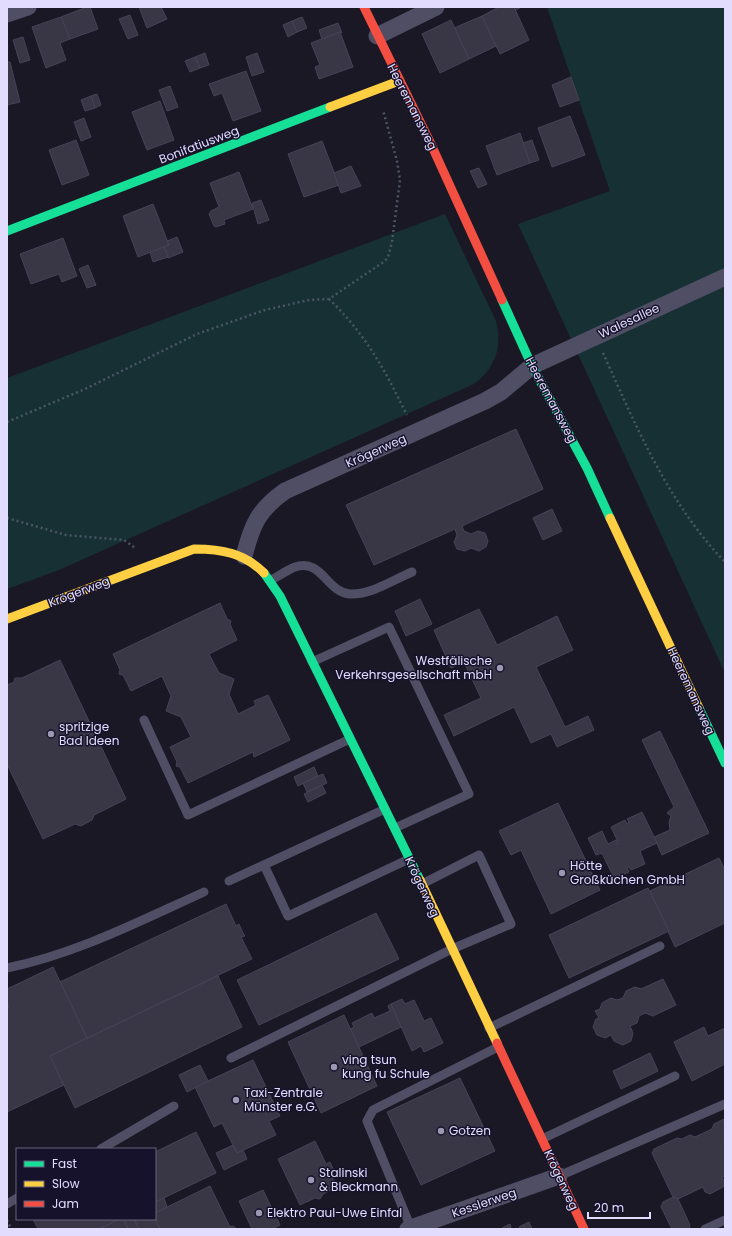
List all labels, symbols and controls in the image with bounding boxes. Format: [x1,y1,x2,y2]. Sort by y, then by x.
street label: Heeremansweg [383,61,442,153]
street label: Bonifatiusweg [156,121,241,168]
street label: Walesallee [596,299,662,342]
street label: Heeremansweg [522,354,581,446]
street label: Krögerweg [343,430,409,471]
street label: Krögerweg [46,572,112,611]
street label: Heeremansweg [664,644,719,737]
place label: Westfälische Verkehrsgesellschaft mbH [335,652,492,683]
marker: Westfälische Verkehrsgesellschaft mbH [495,663,505,673]
place label: spritzige Bad Ideen [59,718,119,749]
marker: spritzige Bad Ideen [46,729,56,739]
street label: Krögerweg [401,854,444,920]
place label: Hötte Großküchen GmbH [570,857,685,888]
marker: Hötte Großküchen GmbH [557,868,567,878]
place label: ving tsun kung fu Schule [342,1051,430,1082]
marker: ving tsun kung fu Schule [329,1062,339,1072]
place label: Taxi-Zentrale Münster e.G. [244,1084,323,1115]
marker: Taxi-Zentrale Münster e.G. [231,1095,241,1105]
place label: Gotzen [449,1122,491,1139]
marker: Gotzen [436,1126,446,1136]
street label: Krögerweg [540,1147,583,1213]
legend [16,1148,156,1220]
text: Fast [52,1155,77,1172]
place label: Stalinski & Bleckmann [319,1164,398,1195]
text: Slow [52,1175,80,1192]
marker: Stalinski & Bleckmann [306,1175,316,1185]
street label: Kesslerweg [449,1184,518,1222]
scale bar [588,1194,650,1220]
text: Jam [52,1195,79,1212]
text: 20 m [594,1199,624,1216]
place label: Elektro Paul-Uwe Einfal [267,1204,402,1221]
marker: Elektro Paul-Uwe Einfal [254,1208,264,1218]

